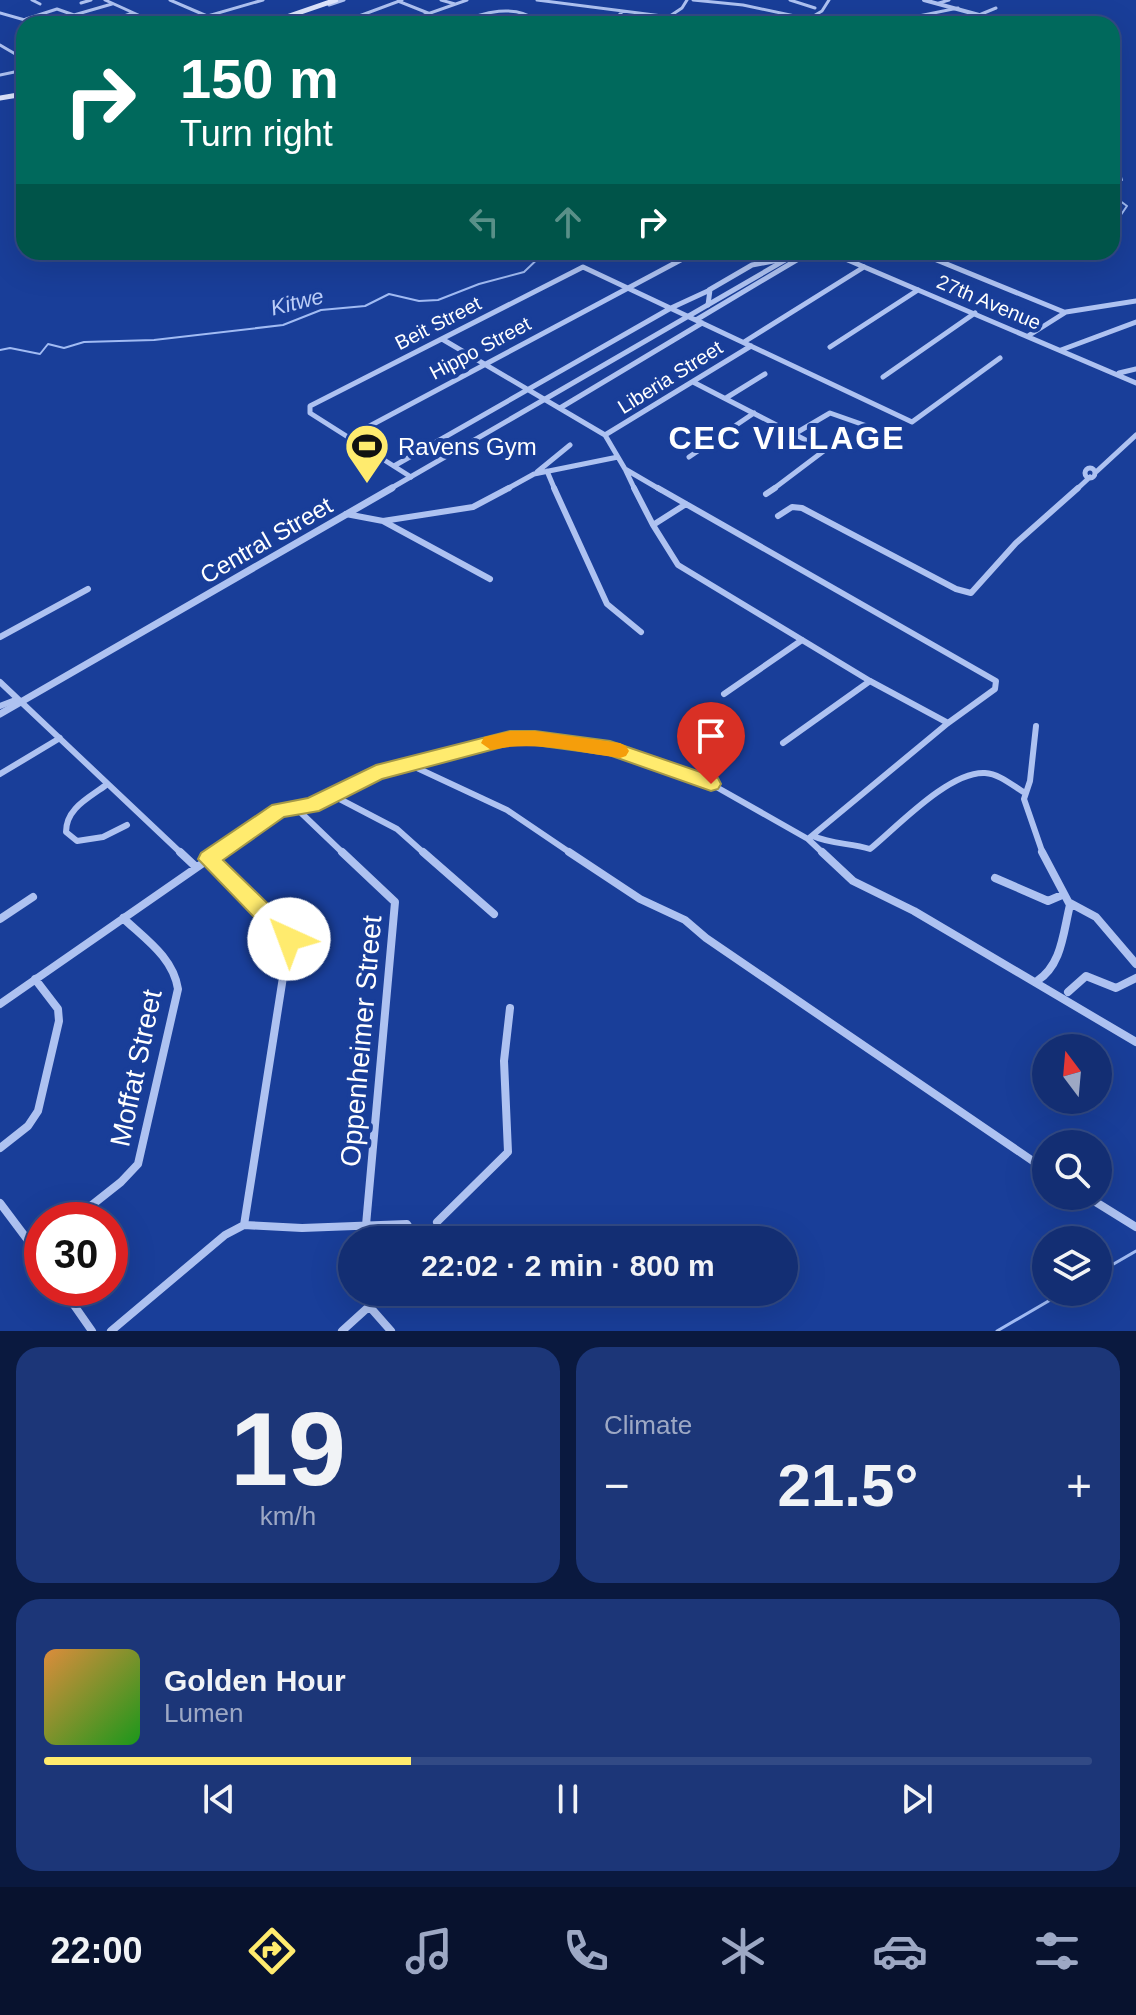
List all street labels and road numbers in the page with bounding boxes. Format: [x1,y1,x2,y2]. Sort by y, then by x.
street label: 27th Avenue [934,270,1044,334]
street label: Beit Street [391,292,485,354]
street label: Hippo Street [426,312,535,384]
street label: Liberia Street [614,336,727,418]
street label: Central Street [195,491,337,589]
street label: Oppenheimer Street [335,914,387,1168]
street label: Moffat Street [104,986,168,1149]

